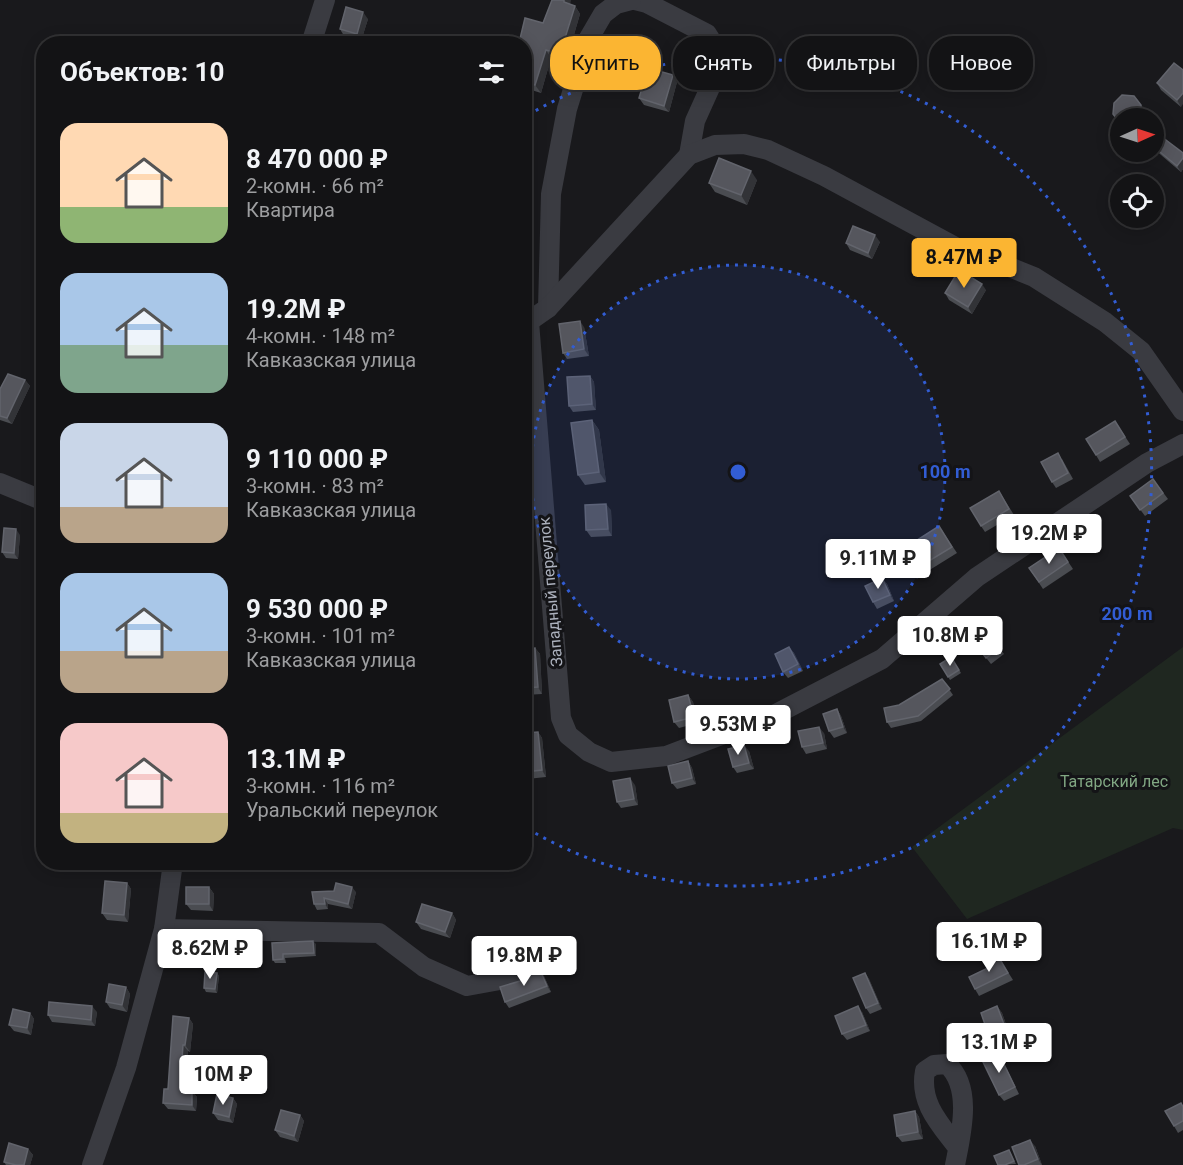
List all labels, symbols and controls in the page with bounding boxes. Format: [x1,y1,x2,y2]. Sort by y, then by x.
chip: Купить [550,36,661,90]
chip: Снять [673,36,774,90]
chip: Фильтры [786,36,917,90]
chip: Новое [929,36,1033,90]
icon: filters [475,56,508,89]
text: Объектов: 10 [60,57,224,87]
north arrow [1110,108,1164,162]
map controls [1110,108,1164,228]
text: 8 470 000 ₽ [246,144,388,174]
icon: home [108,147,180,219]
text: 2-комн. · 66 m² [246,174,384,198]
button: locate [1110,174,1164,228]
text: Квартира [246,198,335,222]
pin: 8.47M ₽ [909,238,1019,289]
text: 8.47M ₽ [926,245,1002,269]
text: 19.2M ₽ [246,294,346,324]
icon: home [108,297,180,369]
text: 4-комн. · 148 m² [246,324,395,348]
text: Кавказская улица [246,348,416,372]
text: 9 110 000 ₽ [246,444,388,474]
icon: home [108,447,180,519]
text: 100 m [919,461,971,482]
centre of rings [728,462,748,482]
text: 3-комн. · 83 m² [246,474,384,498]
text: Кавказская улица [246,498,416,522]
pin: 19.2M ₽ [994,514,1104,565]
street label: Западный переулок [534,516,566,668]
text: 19.2M ₽ [1011,521,1087,545]
pin: 9.11M ₽ [823,539,933,590]
text: 9.11M ₽ [840,546,916,570]
text: 9 530 000 ₽ [246,594,388,624]
icon: home [108,597,180,669]
text: 200 m [1101,603,1153,624]
pin: 10.8M ₽ [895,616,1005,667]
text: 10.8M ₽ [912,623,988,647]
text: 3-комн. · 101 m² [246,624,395,648]
text: Кавказская улица [246,648,416,672]
pin: 9.53M ₽ [683,705,793,756]
text: 9.53M ₽ [700,712,776,736]
text: 13.1M ₽ [246,744,346,774]
icon: home [108,747,180,819]
park label: Татарский лес [1060,772,1168,791]
text: 3-комн. · 116 m² [246,774,395,798]
text: Уральский переулок [246,798,438,822]
pin: 16.1M ₽ [934,922,1044,973]
pin: 8.62M ₽ [155,929,265,980]
text: 16.1M ₽ [951,929,1027,953]
text: 8.62M ₽ [172,936,248,960]
pin: 19.8M ₽ [469,936,579,987]
text: 19.8M ₽ [486,943,562,967]
pin: 13.1M ₽ [944,1023,1054,1074]
text: 13.1M ₽ [961,1030,1037,1054]
pin: 10M ₽ [181,1055,265,1106]
text: 10M ₽ [193,1062,253,1086]

